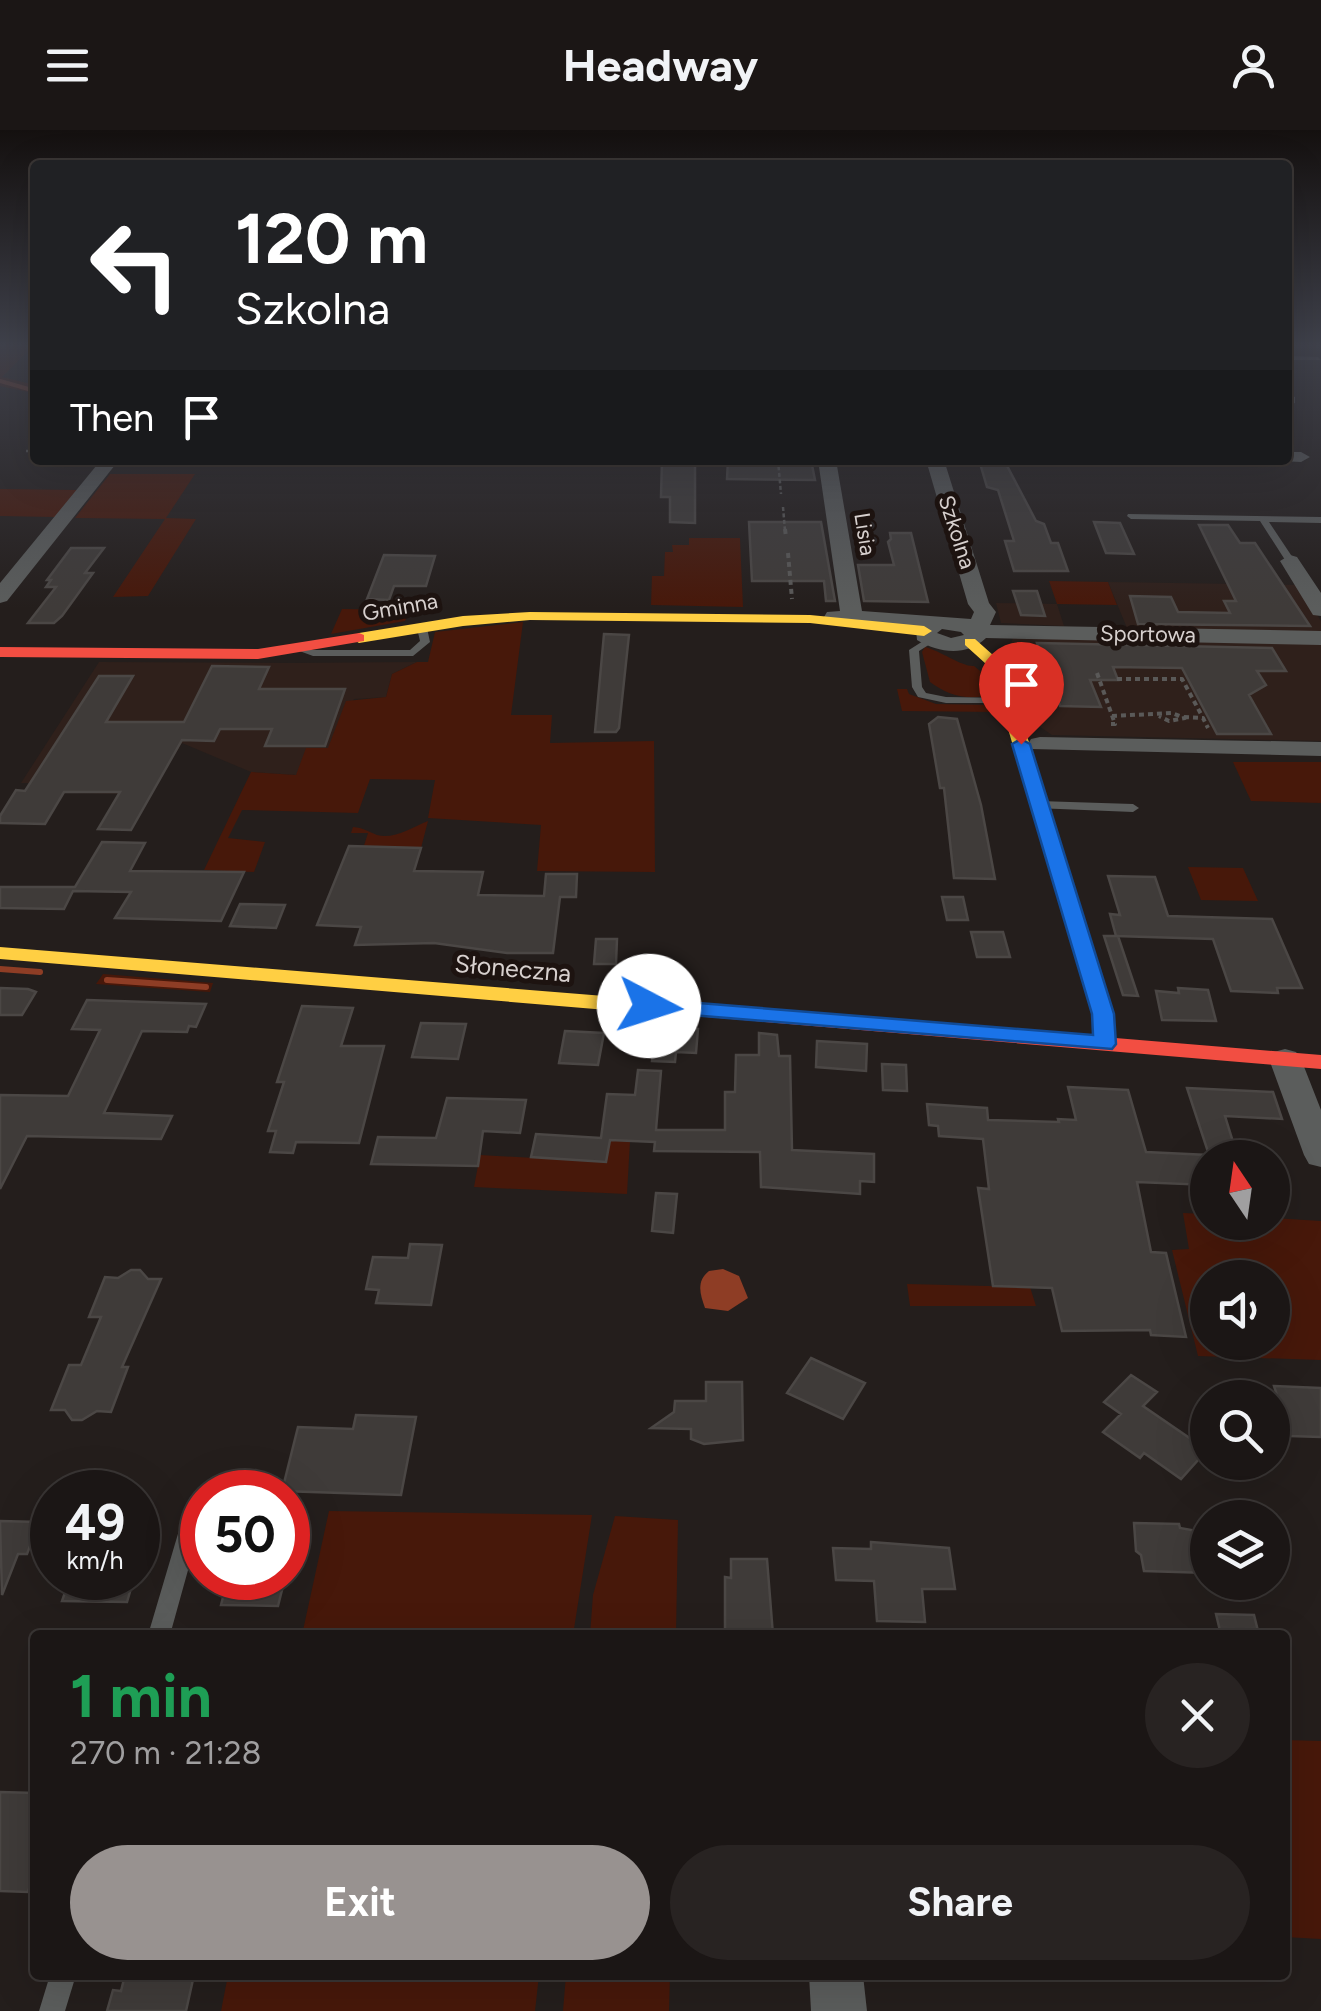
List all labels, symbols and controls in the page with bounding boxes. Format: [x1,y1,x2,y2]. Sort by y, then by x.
icon: menu [40,38,95,93]
text: Headway [563,38,758,92]
icon: person [1226,38,1281,93]
text: 120 m [235,196,428,281]
icon: left [70,200,200,330]
text: Szkolna [235,281,390,335]
icon: arrive [174,390,229,445]
text: Then [70,395,154,441]
street label: Szkolna [932,492,982,572]
street label: Lisia [848,511,882,557]
street label: Gminna [360,587,440,627]
street label: Sportowa [1100,620,1196,648]
pin [979,642,1064,745]
icon: arrive [994,657,1049,712]
street label: Słoneczna [453,948,573,988]
position arrow [597,954,701,1058]
north arrow [1190,1140,1290,1240]
map controls [1190,1140,1290,1600]
button: sound [1190,1260,1290,1360]
button: search [1190,1380,1290,1480]
speed limit sign: 50 [180,1470,310,1600]
text: 49 [65,1492,125,1553]
button: layers [1190,1500,1290,1600]
text: km/h [66,1545,124,1575]
text: 1 min [70,1660,212,1732]
button: close [1145,1663,1250,1768]
text: 270 m · 21:28 [70,1734,261,1772]
button: Exit [70,1845,650,1960]
button: Share [670,1845,1250,1960]

